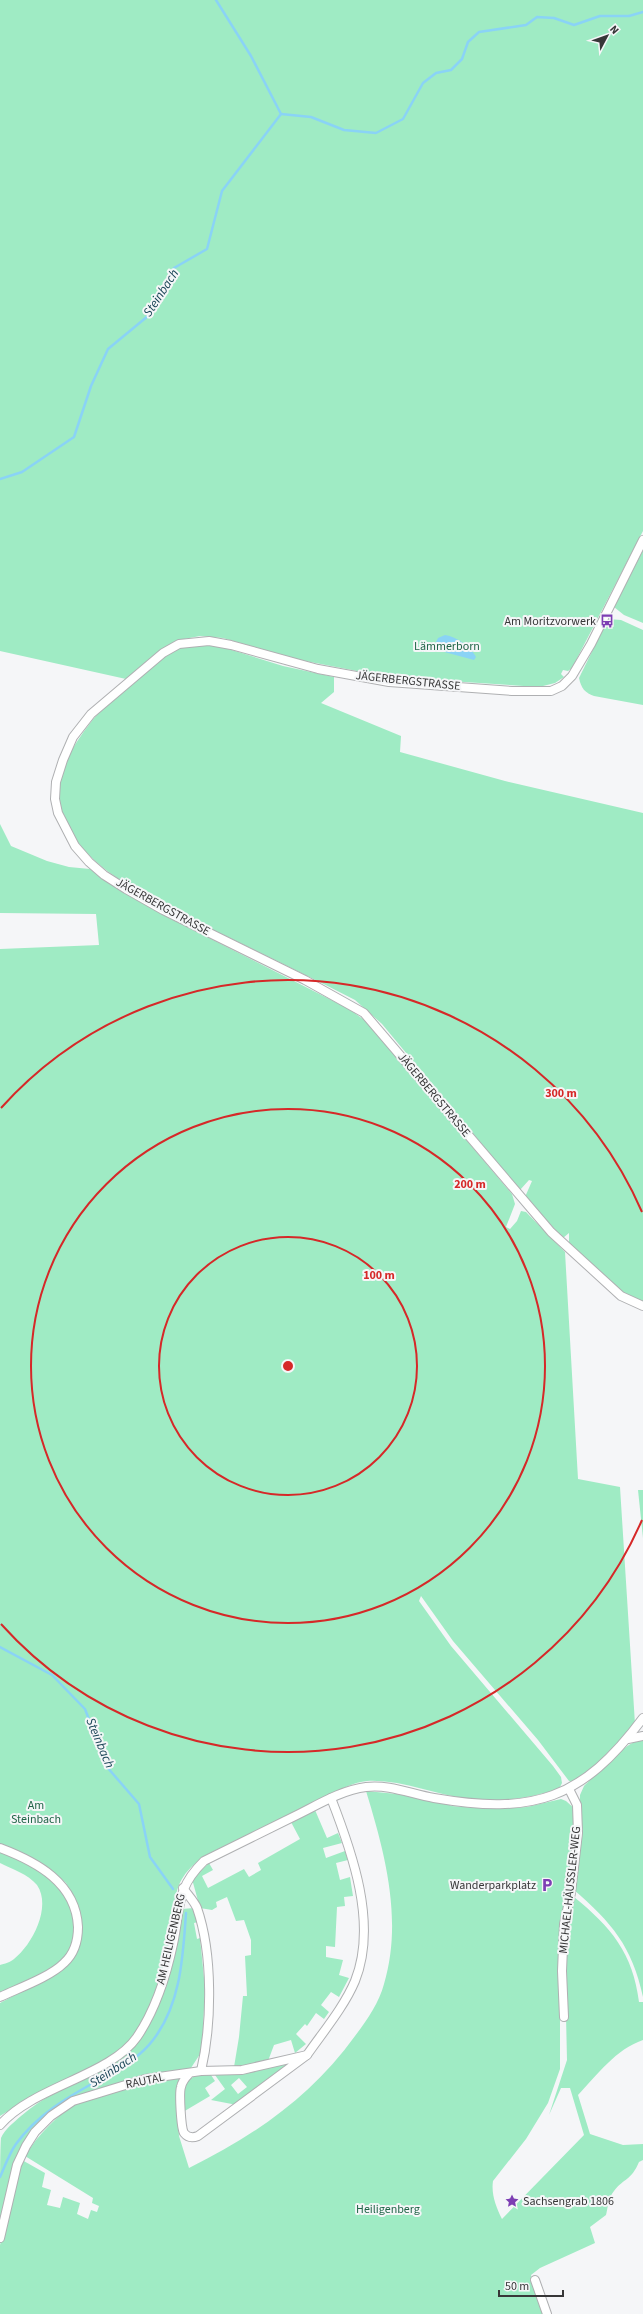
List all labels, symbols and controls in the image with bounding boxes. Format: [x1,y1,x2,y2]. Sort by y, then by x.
north arrow [587,16,627,56]
text: N [606,22,622,37]
water label: Steinbach [139,266,183,320]
place label: Am Moritzvorwerk [505,613,596,630]
bus stop icon: Am Moritzvorwerk [599,613,615,629]
park label: Lämmerborn [414,638,480,655]
street label: JÄGERBERGSTRASSE [355,667,461,695]
street label: JÄGERBERGSTRASSE [113,874,213,940]
street label: JÄGERBERGSTRASSE [394,1049,474,1141]
text: 300 m [545,1085,577,1102]
text: 200 m [454,1176,486,1193]
text: 100 m [363,1267,395,1284]
centre of rings [281,1359,295,1373]
water label: Steinbach [81,1715,119,1771]
park label: Am Steinbach [11,1797,61,1828]
street label: MICHAEL-HÄUSSLER-WEG [555,1825,585,1955]
place label: Wanderparkplatz [450,1877,536,1894]
parking icon: Wanderparkplatz [539,1877,555,1893]
street label: AM HEILIGENBERG [152,1892,190,1986]
water label: Steinbach [86,2048,140,2092]
street label: RAUTAL [124,2069,166,2093]
place icon: Sachsengrab 1806 [504,2193,520,2209]
place label: Sachsengrab 1806 [523,2193,614,2210]
park label: Heiligenberg [356,2201,420,2218]
scale bar [499,2272,563,2298]
text: 50 m [505,2278,529,2295]

